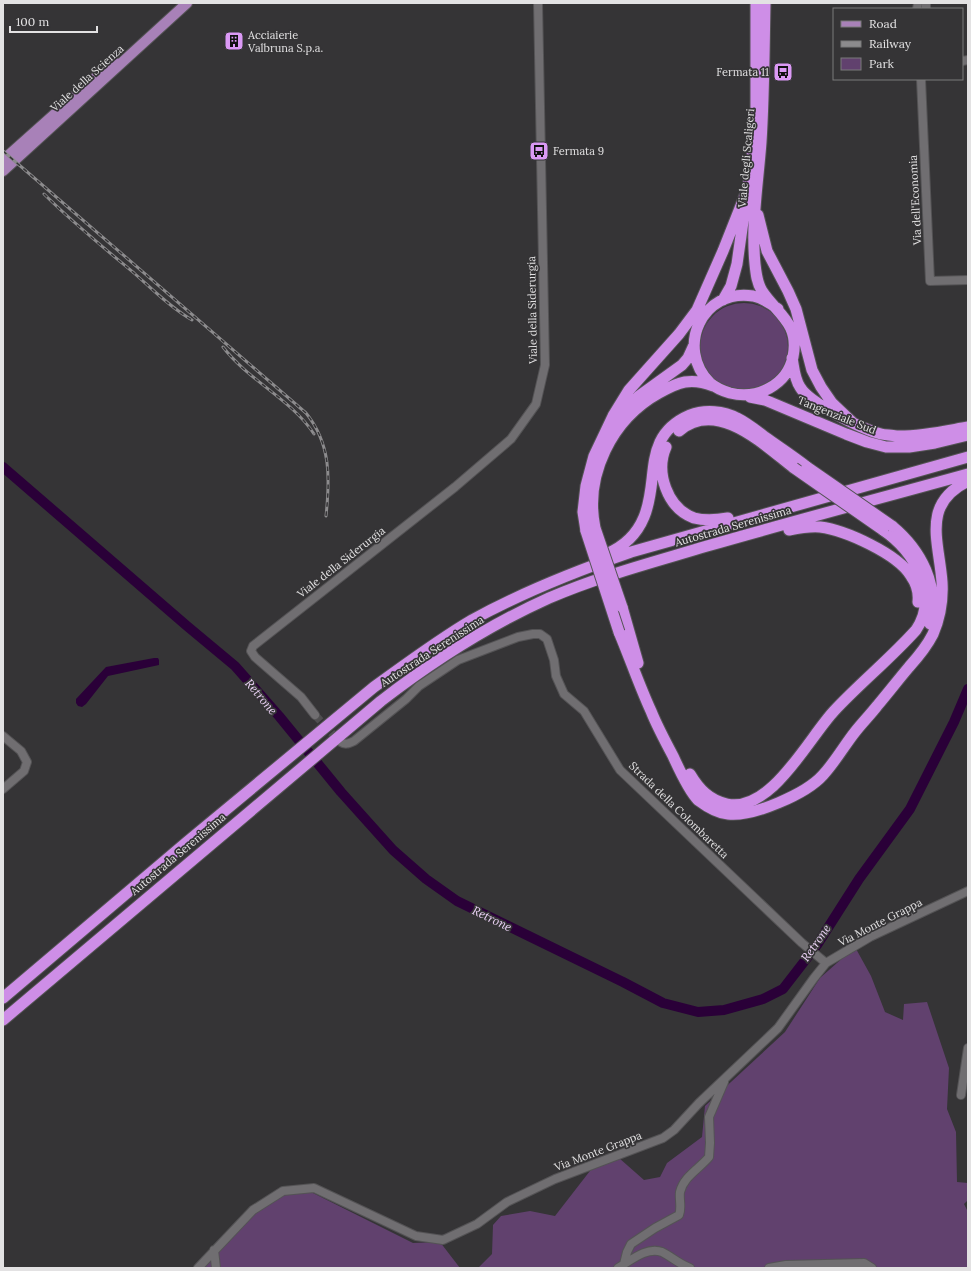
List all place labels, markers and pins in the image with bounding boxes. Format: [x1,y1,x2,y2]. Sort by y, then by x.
place label: Acciaierie Valbruna S.p.a. [247,28,323,55]
building icon: Acciaierie Valbruna S.p.a. [223,30,245,52]
bus stop icon: Fermata 11 [772,61,794,83]
place label: Fermata 11 [716,65,769,79]
bus stop icon: Fermata 9 [528,140,550,162]
place label: Fermata 9 [553,144,604,158]

